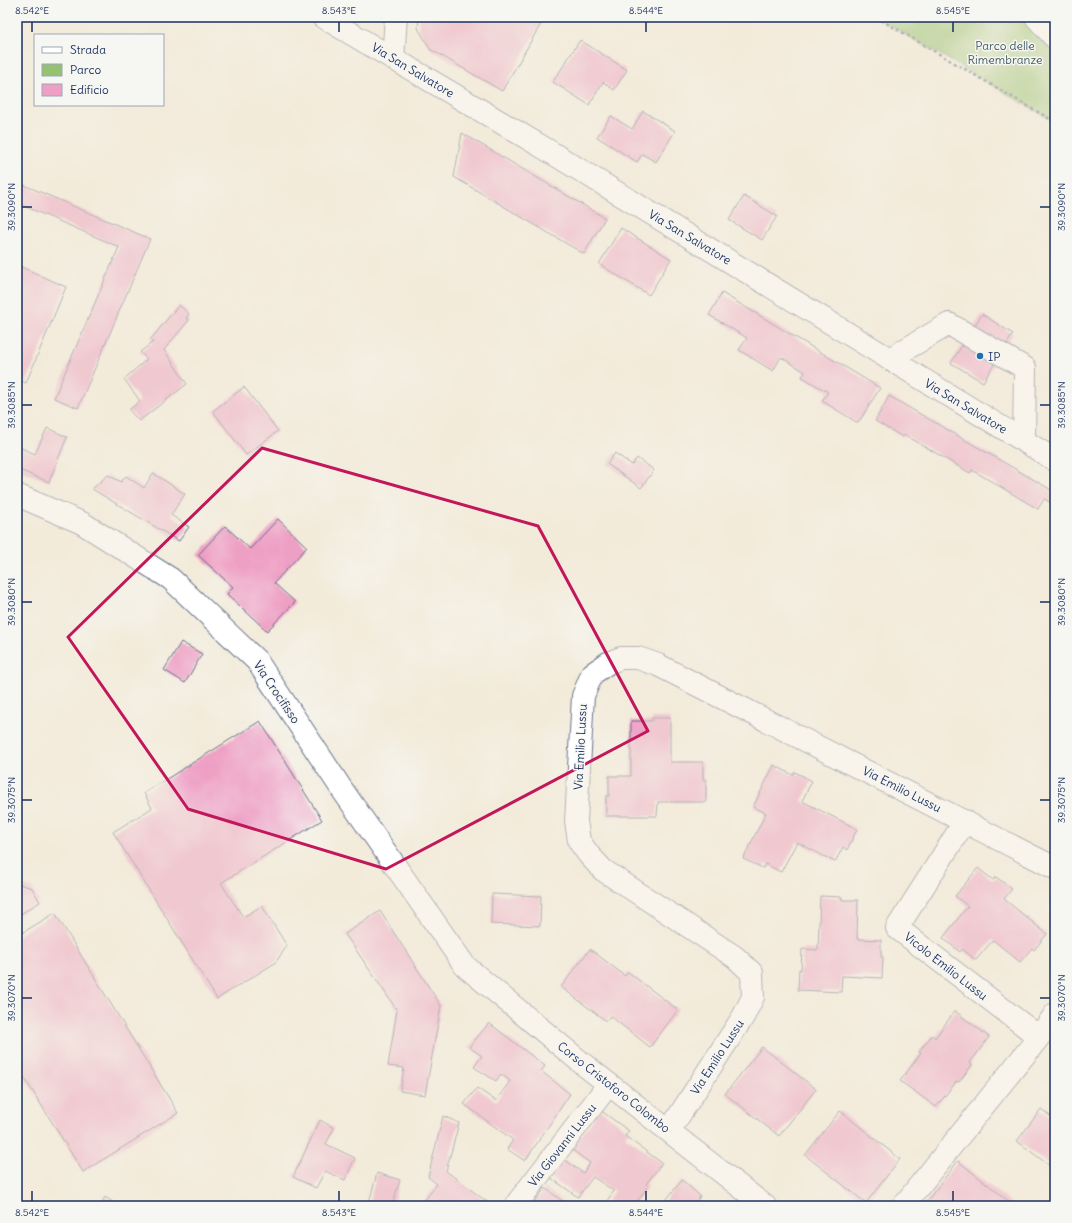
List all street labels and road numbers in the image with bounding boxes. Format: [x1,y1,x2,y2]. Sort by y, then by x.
street label: Via San Salvatore [369,39,457,101]
street label: Via San Salvatore [646,206,734,268]
street label: Via San Salvatore [922,375,1010,437]
street label: Via Crocifisso [251,658,304,726]
street label: Via Emilio Lussu [570,703,590,791]
street label: Via Emilio Lussu [860,763,944,815]
street label: Vicolo Emilio Lussu [901,929,991,1003]
street label: Via Emilio Lussu [687,1017,747,1097]
street label: Corso Cristoforo Colombo [555,1038,674,1136]
street label: Via Giovanni Lussu [525,1100,599,1190]

